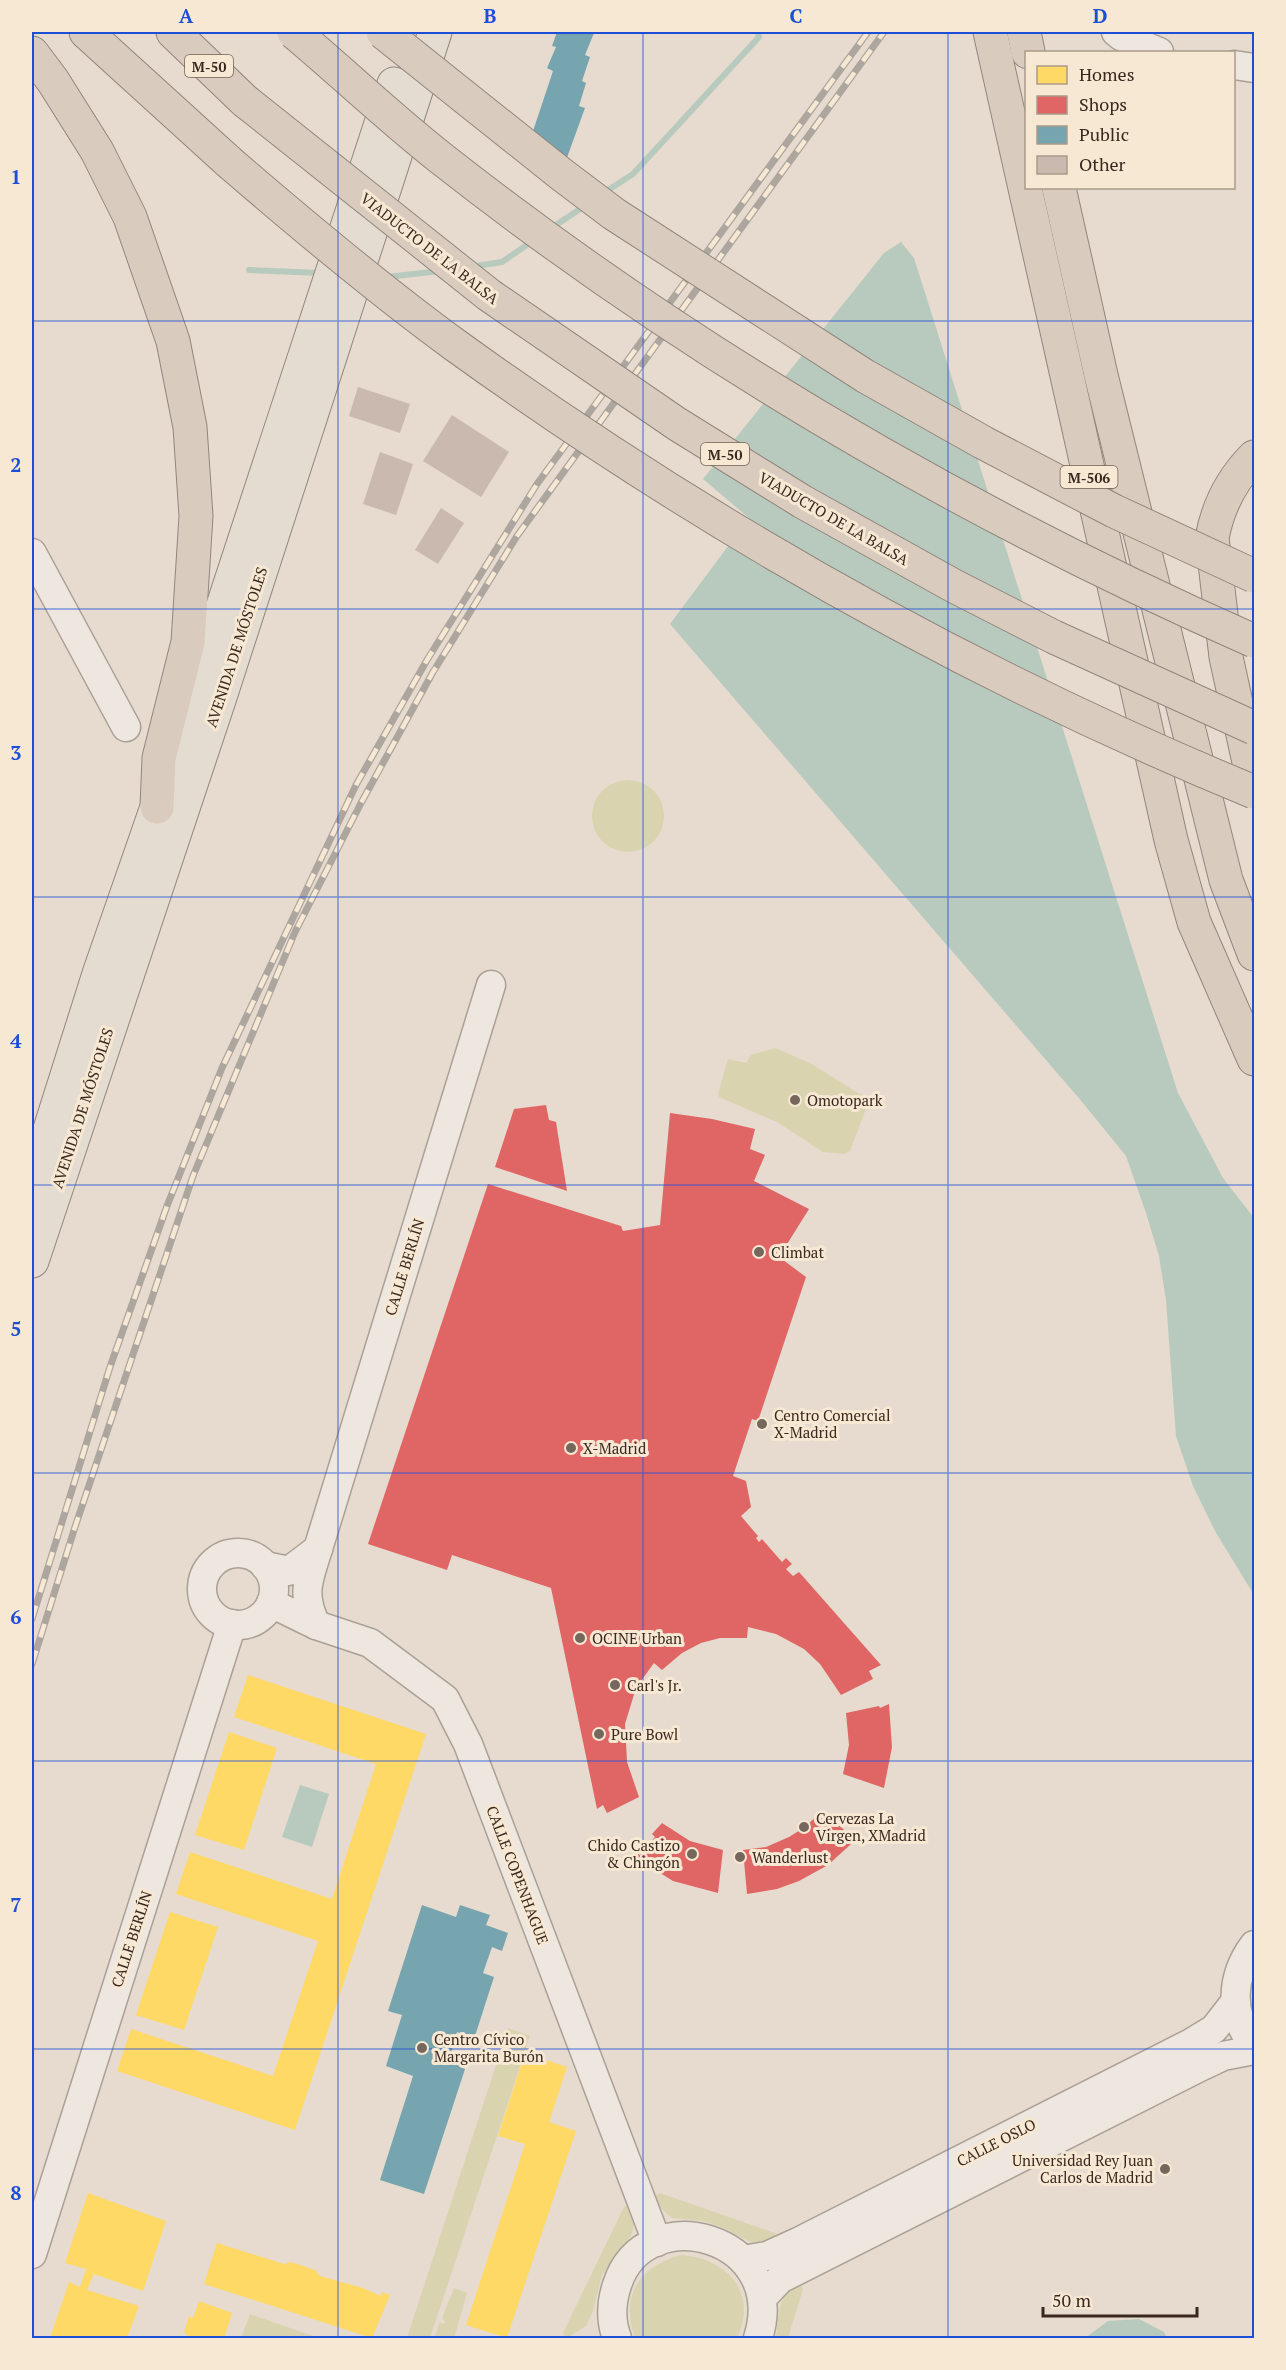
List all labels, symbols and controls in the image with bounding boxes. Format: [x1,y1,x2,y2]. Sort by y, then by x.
text: A [179,2,194,29]
text: B [484,2,497,29]
text: C [789,2,803,29]
text: D [1093,2,1107,29]
legend [1025,51,1235,189]
road number: M-50 [185,55,233,77]
text: Homes [1079,62,1134,86]
text: Shops [1079,92,1127,116]
text: Public [1079,122,1129,146]
text: Other [1079,152,1126,176]
text: 1 [10,163,22,190]
street label: VIADUCTO DE LA BALSA [357,188,504,309]
road number: M-50 [701,443,749,465]
text: 2 [10,451,22,478]
road number: M-506 [1060,466,1118,488]
street label: VIADUCTO DE LA BALSA [755,467,913,570]
street label: AVENIDA DE MÓSTOLES [201,564,271,730]
text: 3 [10,739,22,766]
street label: AVENIDA DE MÓSTOLES [47,1025,117,1191]
text: 4 [10,1027,22,1054]
place label: Omotopark [807,1090,883,1110]
marker: Omotopark [788,1093,802,1107]
street label: CALLE BERLÍN [380,1216,428,1318]
place label: Climbat [771,1242,824,1262]
marker: Climbat [752,1245,766,1259]
text: 5 [10,1315,22,1342]
place label: Centro Comercial X-Madrid [774,1405,890,1442]
marker: Centro Comercial X-Madrid [755,1417,769,1431]
place label: X-Madrid [583,1438,646,1458]
marker: X-Madrid [564,1441,578,1455]
text: 6 [10,1603,22,1630]
place label: OCINE Urban [592,1628,682,1648]
marker: OCINE Urban [573,1631,587,1645]
place label: Carl's Jr. [627,1675,682,1695]
marker: Carl's Jr. [608,1678,622,1692]
place label: Pure Bowl [611,1724,678,1744]
marker: Pure Bowl [592,1727,606,1741]
street label: CALLE COPENHAGUE [482,1803,554,1947]
place label: Cervezas La Virgen, XMadrid [816,1808,926,1845]
marker: Cervezas La Virgen, XMadrid [797,1820,811,1834]
place label: Chido Castizo & Chingón [588,1835,680,1872]
marker: Chido Castizo & Chingón [685,1847,699,1861]
place label: Wanderlust [752,1847,829,1867]
marker: Wanderlust [733,1850,747,1864]
street label: CALLE BERLÍN [106,1888,156,1990]
text: 7 [10,1891,22,1918]
place label: Centro Cívico Margarita Burón [434,2029,544,2066]
marker: Centro Cívico Margarita Burón [415,2041,429,2055]
street label: CALLE OSLO [953,2113,1039,2171]
place label: Universidad Rey Juan Carlos de Madrid [1012,2150,1153,2187]
marker: Universidad Rey Juan Carlos de Madrid [1158,2162,1172,2176]
text: 8 [10,2179,22,2206]
scale bar [1043,2280,1198,2318]
text: 50 m [1052,2288,1092,2312]

